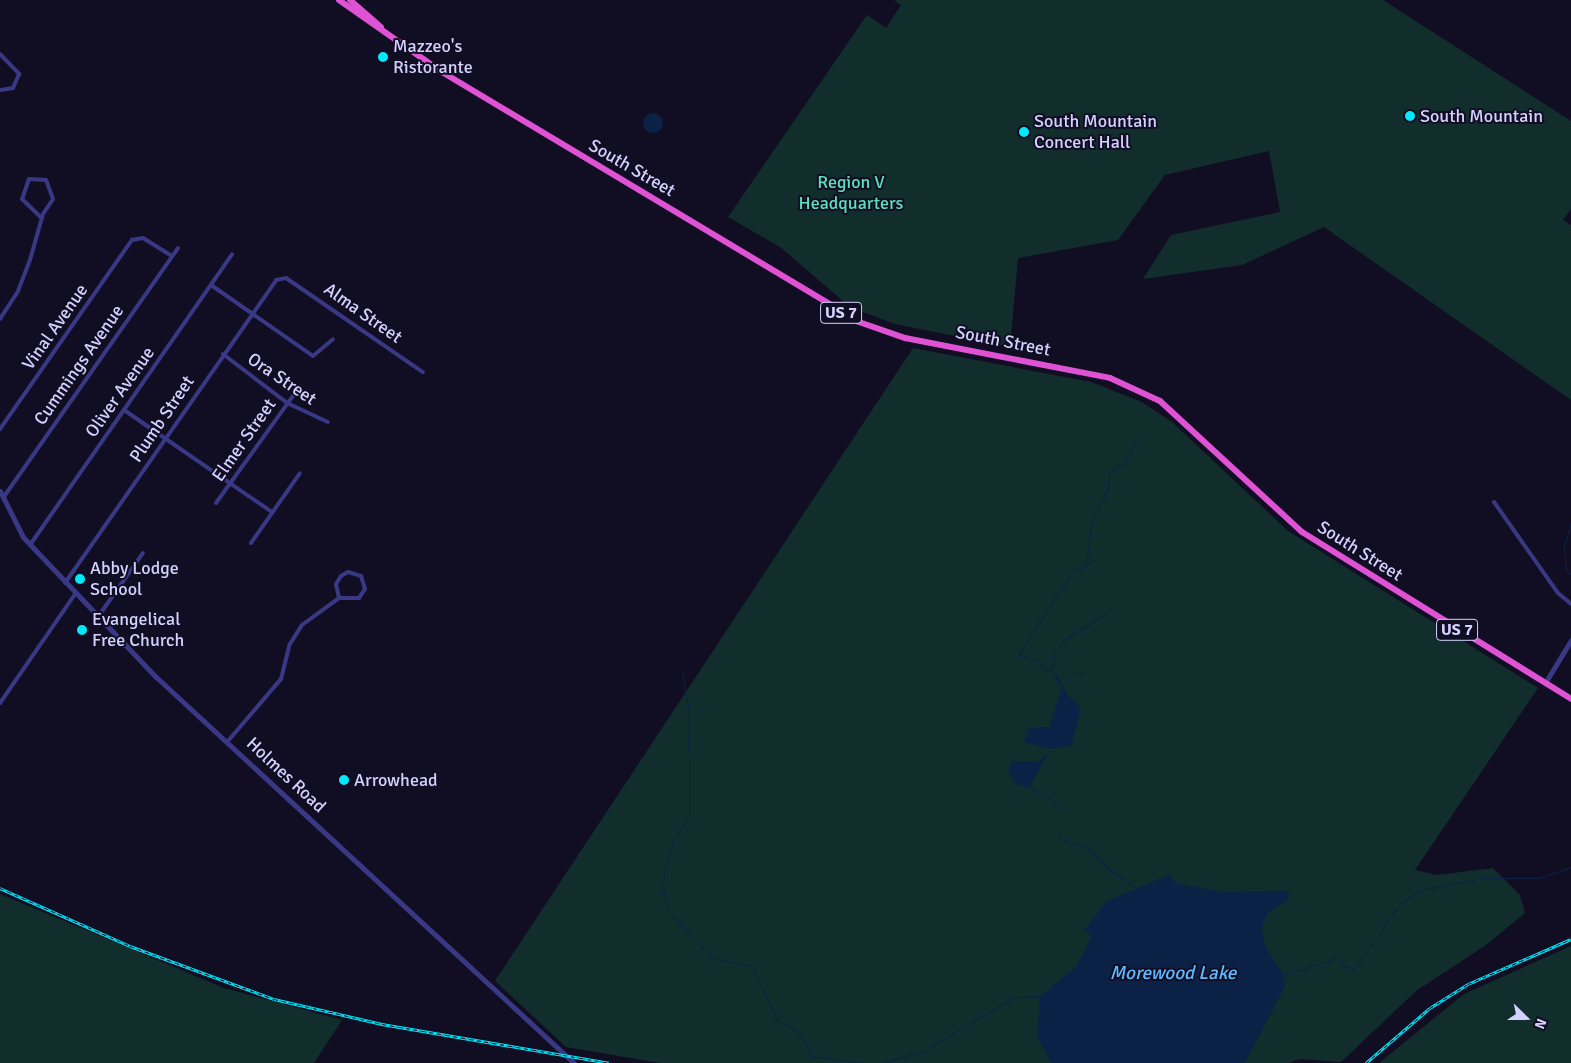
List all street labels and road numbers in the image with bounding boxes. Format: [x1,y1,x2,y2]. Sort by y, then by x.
street label: South Street [585,135,679,201]
street label: Alma Street [320,278,406,348]
street label: Vinal Avenue [18,280,92,374]
road number: US 7 [820,300,862,326]
street label: Cummings Avenue [30,301,128,429]
street label: South Street [954,321,1052,361]
street label: Oliver Avenue [81,343,159,441]
street label: Ora Street [243,348,321,410]
street label: Plumb Street [125,372,199,466]
street label: Elmer Street [208,394,280,486]
street label: South Street [1314,516,1406,586]
road number: US 7 [1436,616,1478,644]
street label: Holmes Road [242,733,330,817]

